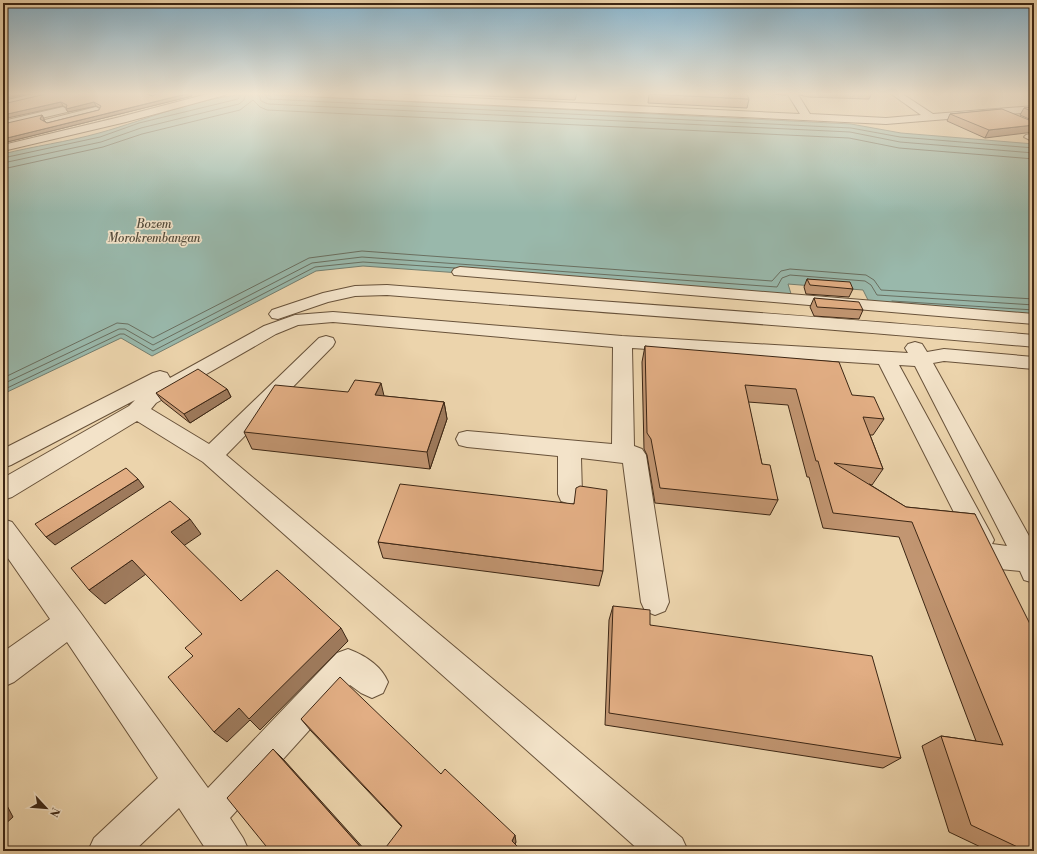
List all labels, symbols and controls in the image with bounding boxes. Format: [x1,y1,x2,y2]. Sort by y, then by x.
water label: Bozem Morokrembangan [107,217,201,246]
north arrow [26,788,66,828]
text: N [46,805,62,819]

